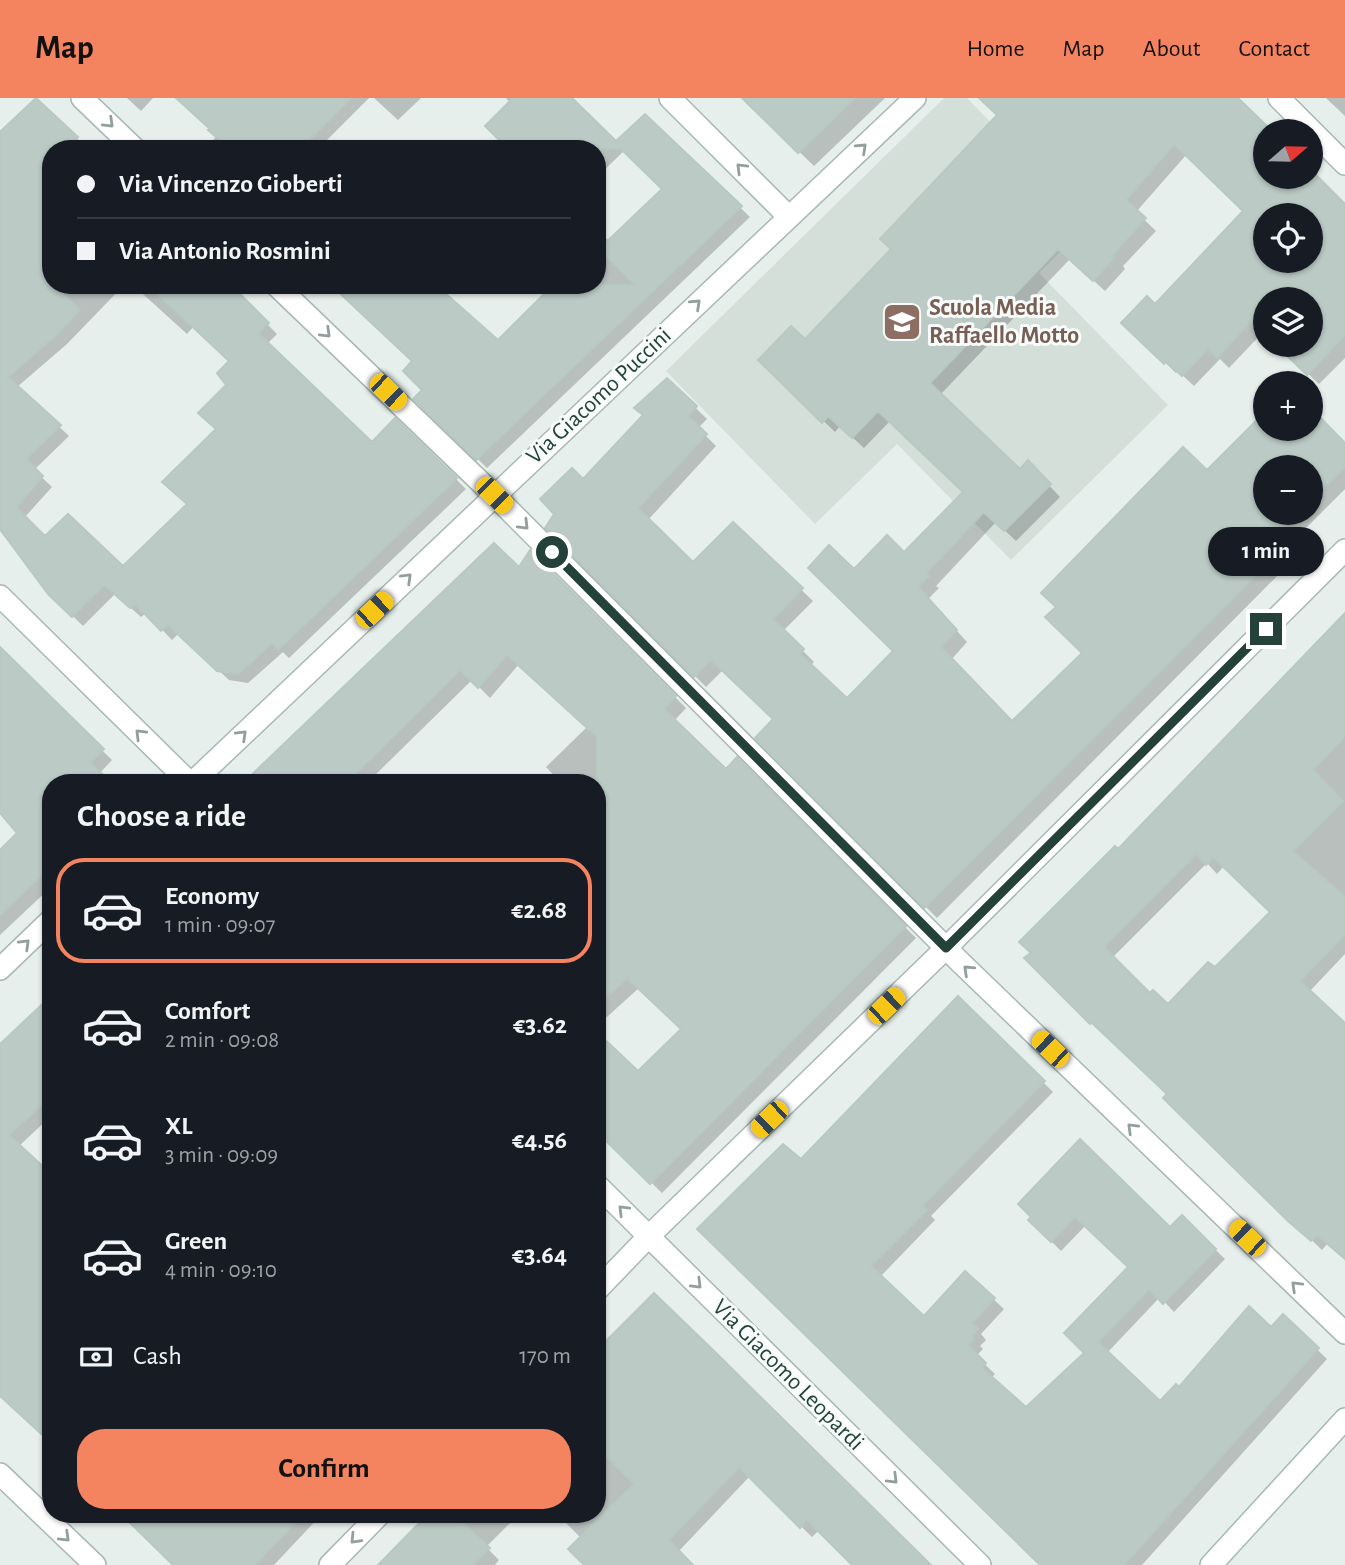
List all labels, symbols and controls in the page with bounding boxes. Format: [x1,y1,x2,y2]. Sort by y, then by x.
text: Map [35,32,94,65]
text: Home [967,37,1025,61]
text: Map [1063,37,1105,61]
text: About [1143,37,1200,61]
text: Contact [1238,37,1310,61]
one-way arrow [100,115,113,128]
north arrow [1253,119,1323,189]
map controls [1253,119,1323,525]
one-way arrow [854,143,867,156]
one-way arrow [736,164,749,177]
text: Via Vincenzo Gioberti [119,171,343,197]
button: locate [1253,203,1323,273]
text: Via Antonio Rosmini [119,238,331,264]
button: layers [1253,287,1323,357]
place label: Scuola Media Raffaello Motto [929,296,1079,348]
one-way arrow [688,300,701,312]
school or university icon: Scuola Media Raffaello Motto [881,301,923,343]
street label: Via Giacomo Puccini [522,323,676,469]
one-way arrow [317,324,330,337]
car [366,370,411,414]
button: + [1253,371,1323,441]
button: − [1253,455,1323,525]
car [472,473,517,517]
one-way arrow [516,517,529,530]
callout: 1 min [1208,528,1324,576]
route start [536,536,568,568]
text: 1 min [1242,540,1290,563]
one-way arrow [399,574,412,587]
car [352,588,397,632]
route end [1250,613,1282,645]
one-way arrow [136,730,149,743]
one-way arrow [234,731,247,744]
text: Choose a ride [77,800,246,832]
icon: car [81,879,144,942]
text: Economy [165,883,259,909]
text: €2.68 [511,897,567,923]
text: 1 min · 09:07 [165,914,275,937]
one-way arrow [17,940,30,953]
one-way arrow [963,966,976,978]
car [864,984,909,1028]
icon: car [81,994,144,1057]
text: Comfort [165,998,250,1024]
text: €3.62 [513,1012,567,1038]
car [1028,1027,1073,1071]
text: 2 min · 09:08 [165,1029,279,1052]
car [747,1097,792,1141]
icon: car [81,1109,144,1172]
text: XL [165,1113,192,1139]
one-way arrow [1127,1123,1140,1136]
text: €4.56 [512,1127,567,1153]
text: 3 min · 09:09 [165,1144,278,1167]
one-way arrow [618,1206,631,1219]
car [1225,1216,1270,1260]
icon: car [81,1224,144,1287]
text: Green [165,1228,227,1254]
text: €3.64 [512,1242,567,1268]
text: 4 min · 09:10 [165,1259,277,1282]
one-way arrow [689,1276,701,1288]
one-way arrow [1291,1281,1304,1294]
street label: Via Giacomo Leopardi [708,1295,868,1455]
icon: cash [77,1338,115,1376]
text: Cash [133,1343,182,1369]
text: 170 m [519,1345,571,1368]
button: Confirm [77,1429,571,1509]
one-way arrow [885,1471,897,1483]
one-way arrow [57,1528,70,1541]
one-way arrow [351,1531,364,1544]

